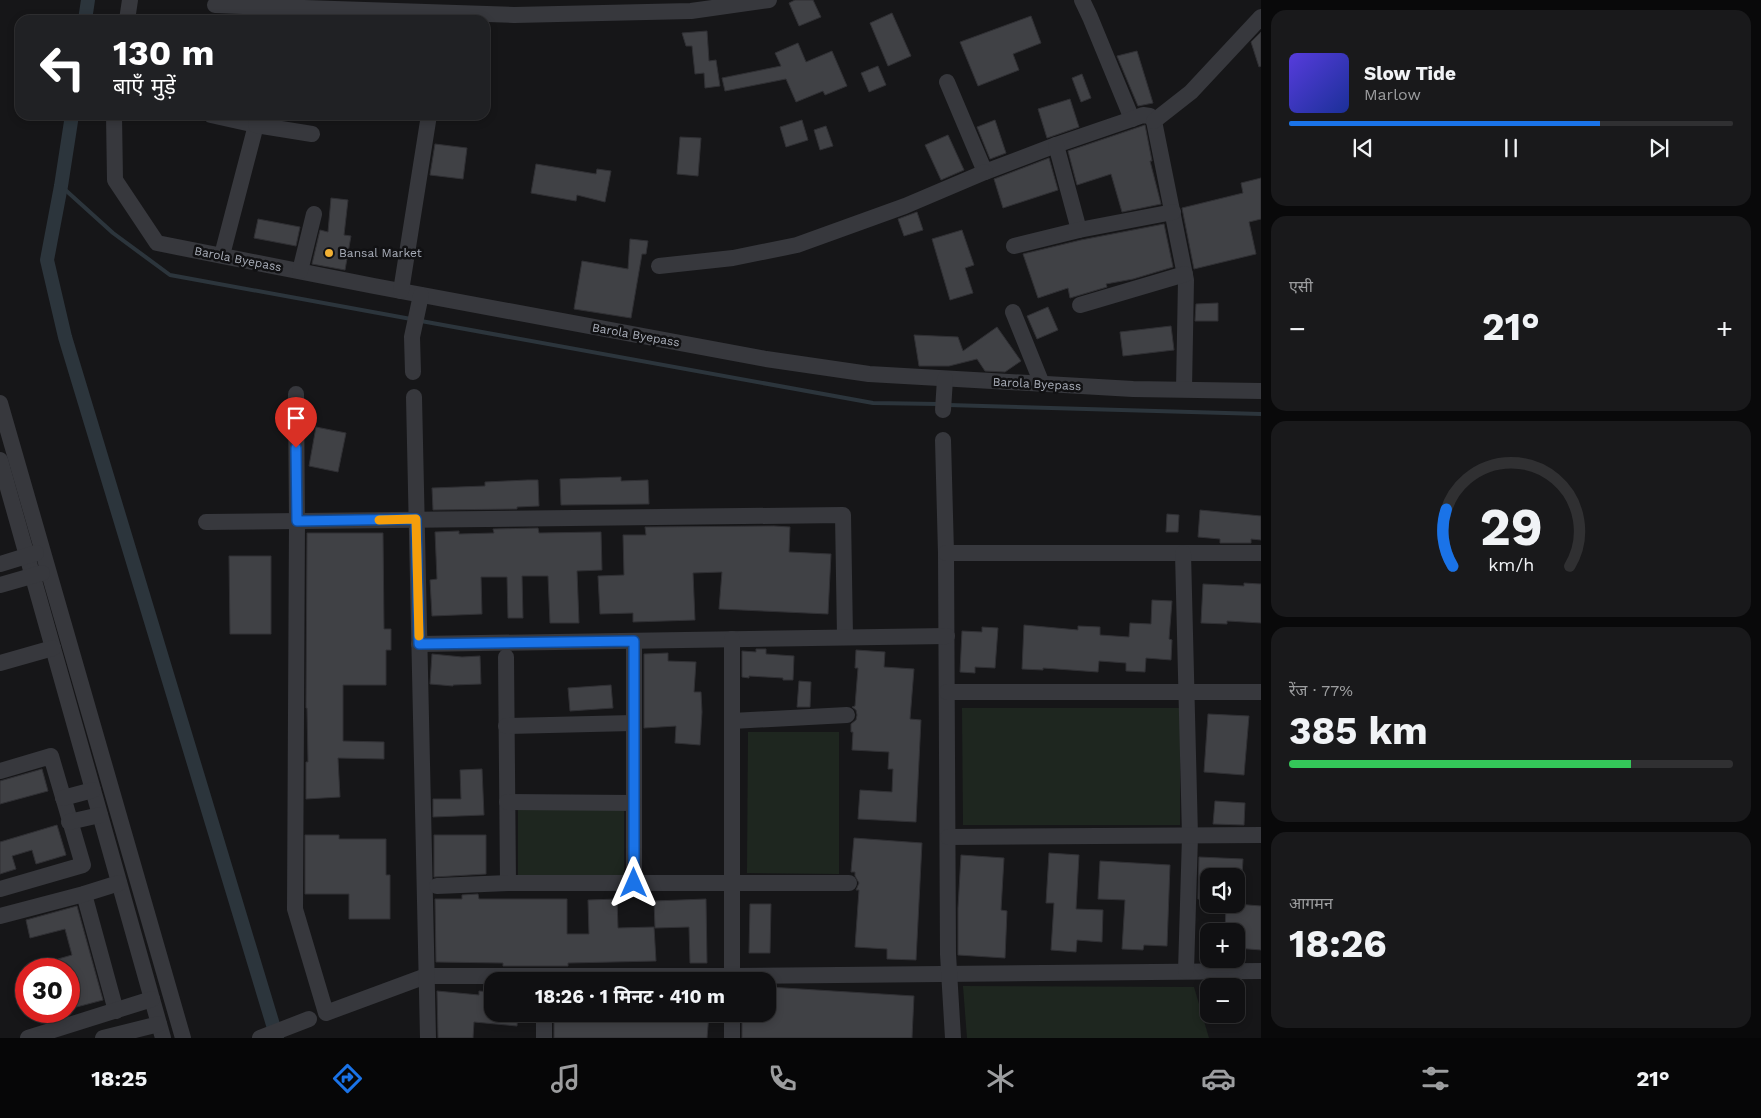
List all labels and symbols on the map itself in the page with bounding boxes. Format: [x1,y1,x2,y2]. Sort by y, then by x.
street label: Barola Byepass [193,244,283,274]
place label: Bansal Market [339,246,422,260]
marker: Bansal Market [323,247,335,259]
street label: Barola Byepass [591,320,681,350]
street label: Barola Byepass [992,375,1082,393]
pin [275,397,317,448]
position arrow [607,856,659,908]
speed limit sign: 30 [15,958,80,1023]

